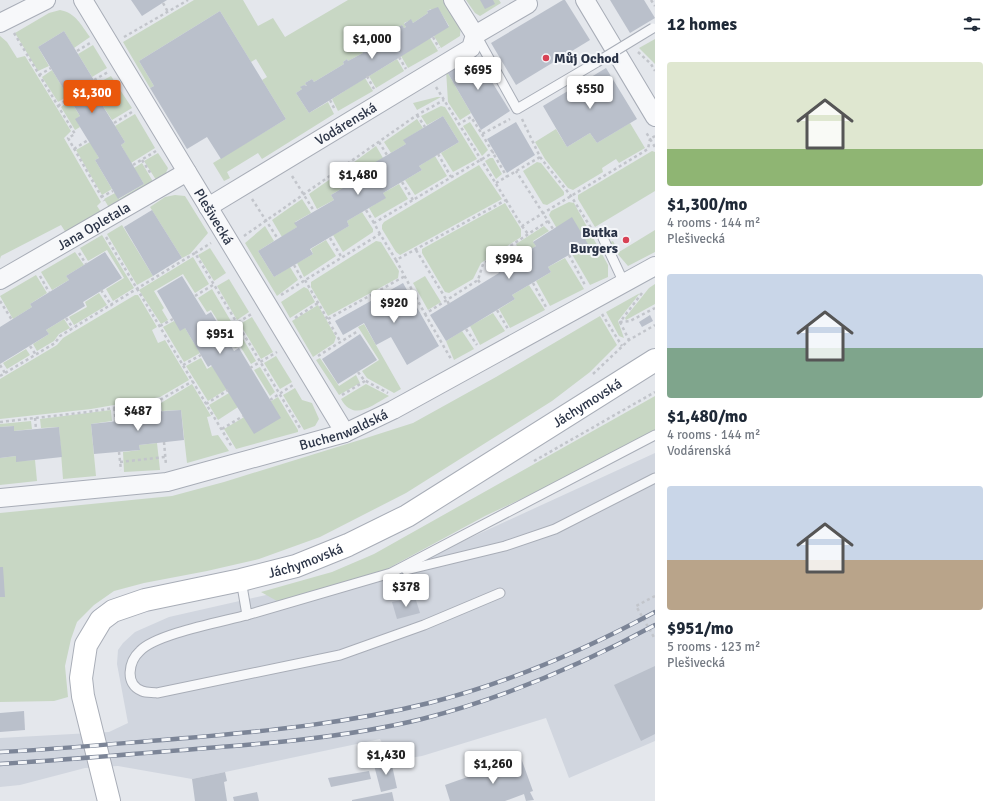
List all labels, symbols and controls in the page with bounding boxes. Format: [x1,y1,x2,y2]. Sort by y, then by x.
icon: filters [961,13,983,35]
text: 12 homes [667,14,737,35]
pin: $1,000 [339,26,405,60]
text: $1,000 [353,31,391,47]
place label: Můj Ochod [554,50,620,67]
marker: Můj Ochod [541,53,551,63]
pin: $695 [454,57,502,91]
text: $695 [464,62,492,78]
pin: $550 [566,76,614,110]
pin: $1,300 [59,80,125,114]
text: $550 [576,81,604,97]
text: $1,300 [73,85,111,101]
icon: home [789,88,861,160]
street label: Vodárenská [312,99,380,149]
pin: $1,480 [325,162,391,196]
text: $1,480 [339,167,377,183]
street label: Plešivecká [190,185,237,248]
text: $1,300/mo [667,194,747,215]
street label: Jana Opletala [54,199,133,254]
text: 4 rooms · 144 m² [667,215,760,231]
place label: Butka Burgers [570,224,618,257]
text: Plešivecká [667,231,725,247]
marker: Butka Burgers [621,235,631,245]
pin: $994 [485,246,533,280]
text: $994 [495,251,523,267]
pin: $920 [370,290,418,324]
text: $920 [380,295,408,311]
icon: home [789,300,861,372]
pin: $951 [196,321,244,355]
text: $951 [206,326,234,342]
street label: Jáchymovská [550,375,625,431]
pin: $487 [114,398,162,432]
text: $487 [124,403,152,419]
street label: Buchenwaldská [297,406,391,454]
text: $1,480/mo [667,406,747,427]
text: 4 rooms · 144 m² [667,427,760,443]
text: Vodárenská [667,443,731,459]
icon: home [789,512,861,584]
street label: Jáchymovská [266,540,346,582]
pin: $378 [382,574,430,608]
text: $378 [392,579,420,595]
text: $951/mo [667,618,733,639]
text: 5 rooms · 123 m² [667,639,760,655]
text: Plešivecká [667,655,725,671]
pin: $1,430 [353,742,419,776]
text: $1,430 [367,747,405,763]
pin: $1,260 [460,751,526,785]
text: $1,260 [474,756,512,772]

